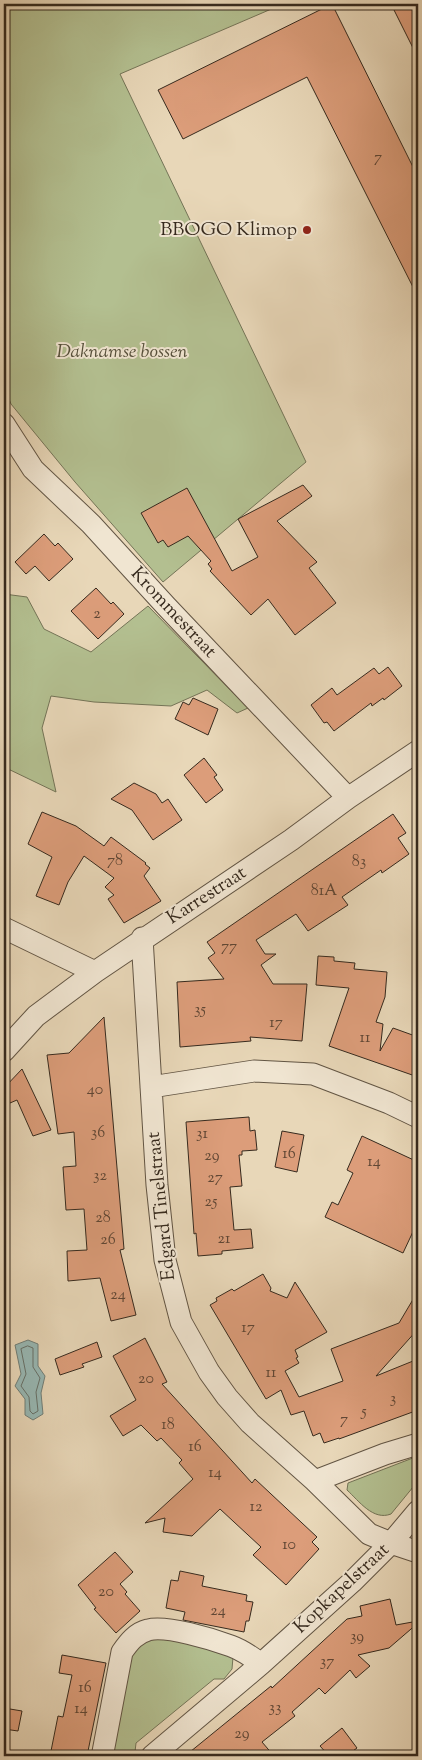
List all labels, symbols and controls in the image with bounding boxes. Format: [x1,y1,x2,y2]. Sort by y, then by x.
house number: 7 [374,147,382,170]
place label: BBOGO Klimop [160,217,297,244]
marker: BBOGO Klimop [301,224,313,236]
park label: Daknamse bossen [56,339,188,366]
street label: Krommestraat [124,561,223,665]
house number: 2 [93,603,101,626]
house number: 78 [107,850,123,873]
house number: 83 [352,851,366,874]
street label: Karrestraat [162,860,253,932]
house number: 81A [311,880,337,903]
house number: 77 [221,936,237,959]
house number: 35 [194,999,206,1022]
house number: 17 [269,1012,283,1035]
house number: 11 [360,1027,371,1050]
house number: 40 [87,1079,103,1102]
house number: 36 [91,1122,105,1145]
house number: 31 [196,1123,209,1146]
street label: Edgard Tinelstraat [141,1130,183,1282]
house number: 16 [282,1143,296,1166]
house number: 29 [204,1145,220,1168]
house number: 14 [367,1151,381,1174]
house number: 32 [93,1165,107,1188]
house number: 27 [207,1167,223,1190]
house number: 25 [205,1191,218,1214]
house number: 28 [95,1207,111,1230]
house number: 21 [218,1228,231,1251]
house number: 26 [100,1229,116,1252]
house number: 24 [110,1284,126,1307]
house number: 17 [241,1317,255,1340]
house number: 11 [266,1362,277,1385]
house number: 20 [138,1368,154,1391]
house number: 3 [390,1388,396,1411]
house number: 5 [360,1401,367,1424]
house number: 7 [340,1409,348,1432]
house number: 18 [161,1414,175,1437]
house number: 16 [188,1436,202,1459]
house number: 14 [208,1462,222,1485]
house number: 12 [250,1496,263,1519]
house number: 10 [282,1534,296,1557]
street label: Kopkapelstraat [288,1537,396,1640]
house number: 20 [98,1581,114,1604]
house number: 24 [210,1600,226,1623]
house number: 39 [350,1626,364,1649]
house number: 37 [320,1651,334,1674]
house number: 16 [78,1677,92,1700]
house number: 33 [269,1697,281,1720]
house number: 14 [74,1698,88,1721]
house number: 29 [234,1723,250,1746]

